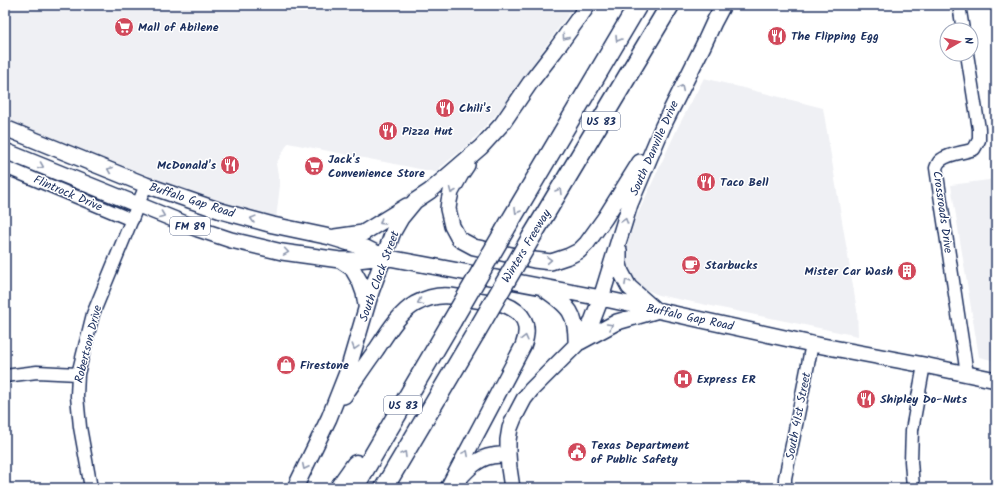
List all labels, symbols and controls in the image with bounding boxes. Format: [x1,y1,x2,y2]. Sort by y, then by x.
supermarket icon: Mall of Abilene [113,16,135,38]
place label: Mall of Abilene [138,18,219,37]
north arrow [939,22,979,62]
restaurant icon: The Flipping Egg [766,25,788,47]
place label: The Flipping Egg [791,27,879,46]
one-way arrow [563,32,570,39]
one-way arrow [616,35,623,42]
text: N [958,36,977,45]
one-way arrow [676,85,684,93]
restaurant icon: Chili's [434,97,456,119]
street label: South Danville Drive [625,97,684,199]
place label: Chili's [459,99,491,118]
road number: US 83 [582,112,620,130]
restaurant icon: Pizza Hut [377,120,399,142]
place label: Pizza Hut [402,122,454,141]
place label: Jack's Convenience Store [328,150,425,183]
restaurant icon: McDonald's [219,154,241,176]
supermarket icon: Jack's Convenience Store [303,155,325,177]
place label: McDonald's [157,156,216,175]
one-way arrow [37,161,45,169]
one-way arrow [106,167,113,175]
street label: Flintrock Drive [30,170,106,217]
street label: Crossroads Drive [927,170,958,255]
restaurant icon: Taco Bell [695,171,717,193]
place label: Taco Bell [720,173,769,192]
street label: Buffalo Gap Road [147,178,238,224]
one-way arrow [449,188,457,195]
one-way arrow [555,188,562,195]
street label: Winters Freeway [497,205,556,287]
one-way arrow [514,207,521,214]
one-way arrow [158,210,165,218]
one-way arrow [250,216,256,224]
road number: FM 89 [170,217,210,235]
one-way arrow [379,217,386,224]
one-way arrow [620,217,629,224]
street label: South Clack Street [354,228,405,324]
one-way arrow [283,248,289,256]
cafe icon: Starbucks [680,254,702,276]
one-way arrow [546,256,552,265]
place label: Starbucks [705,256,758,275]
building icon: Mister Car Wash [896,260,918,282]
place label: Mister Car Wash [805,262,893,281]
one-way arrow [624,279,632,286]
one-way arrow [417,297,425,305]
street label: Buffalo Gap Road [644,299,736,336]
street label: Robertson Drive [70,303,107,385]
one-way arrow [606,323,613,330]
one-way arrow [520,335,528,341]
one-way arrow [351,343,360,350]
shop icon: Firestone [275,354,297,376]
place label: Firestone [300,356,349,375]
hospital icon: Express ER [672,368,694,390]
place label: Express ER [697,370,756,389]
street label: South 41st Street [781,370,816,462]
restaurant icon: Shipley Do-Nuts [855,388,877,410]
place label: Shipley Do-Nuts [880,390,968,409]
road number: US 83 [384,396,422,414]
place label: Texas Department of Public Safety [591,436,690,469]
public building icon: Texas Department of Public Safety [566,441,588,463]
one-way arrow [461,450,469,458]
one-way arrow [399,451,406,458]
one-way arrow [302,463,310,470]

